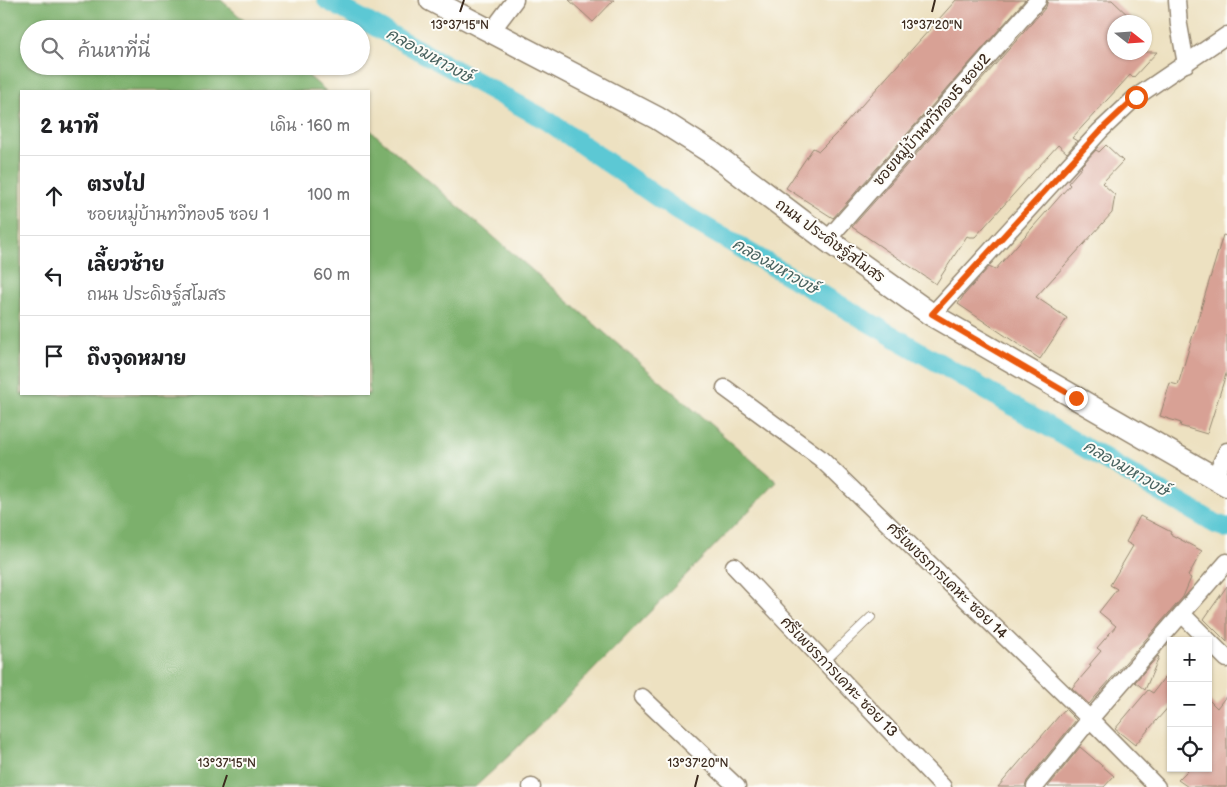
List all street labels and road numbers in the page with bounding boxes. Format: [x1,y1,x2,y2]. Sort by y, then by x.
street label: ซอยหมู่บ้านทวีทอง5 ซอย2 [868,49,996,191]
street label: ถนน ประดิษฐ์สโมสร [772,194,889,287]
street label: ศรีเพชรการเคหะ ซอย 14 [883,519,1011,643]
street label: ศรีเพชรการเคหะ ซอย 13 [776,613,902,741]

